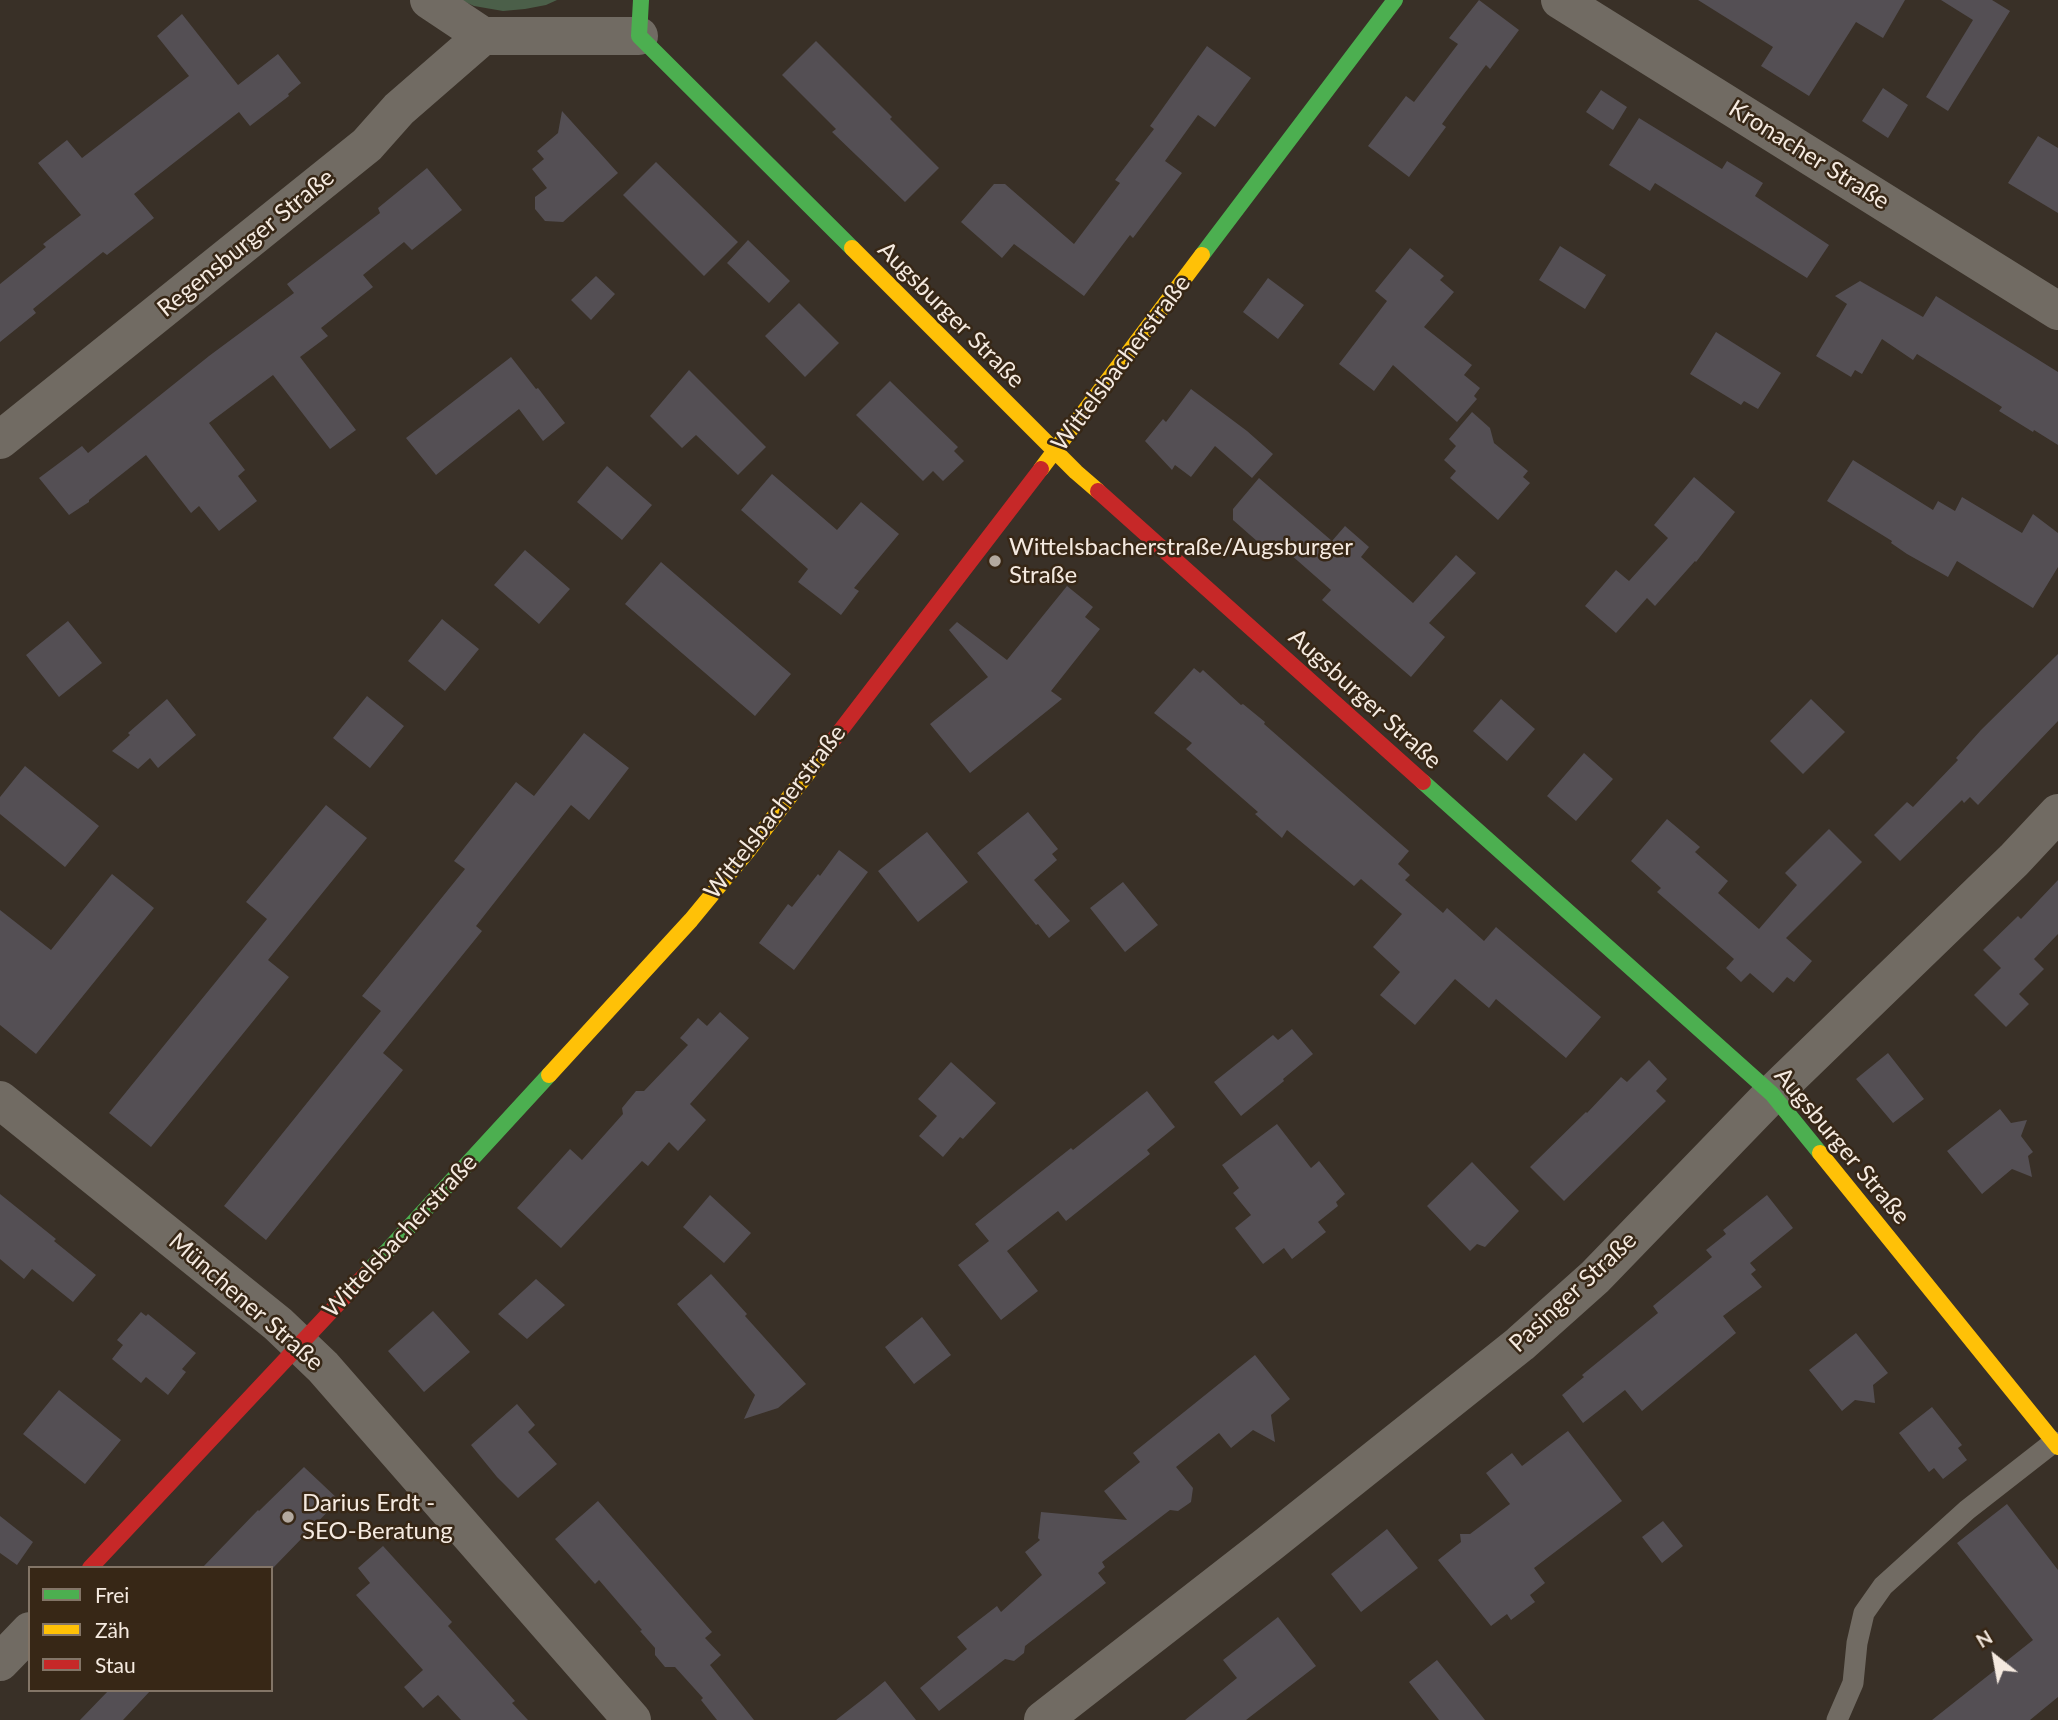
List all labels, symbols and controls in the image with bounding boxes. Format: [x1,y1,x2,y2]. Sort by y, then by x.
street label: Kronacher Straße [1724,94,1894,216]
street label: Regensburger Straße [152,163,340,323]
street label: Augsburger Straße [872,236,1030,394]
street label: Wittelsbacherstraße [1045,269,1197,457]
place label: Wittelsbacherstraße/Augsburger Straße [1009,533,1353,589]
marker: Wittelsbacherstraße/Augsburger Straße [987,553,1003,569]
street label: Augsburger Straße [1283,623,1447,775]
street label: Wittelsbacherstraße [698,719,852,905]
street label: Augsburger Straße [1768,1062,1916,1230]
street label: Wittelsbacherstraße [317,1148,483,1324]
street label: Pasinger Straße [1503,1226,1643,1358]
street label: Münchener Straße [163,1227,329,1377]
place label: Darius Erdt - SEO-Beratung [302,1489,453,1545]
marker: Darius Erdt - SEO-Beratung [280,1509,296,1525]
legend [28,1566,273,1692]
text: Frei [95,1582,129,1607]
text: Zäh [95,1617,130,1642]
north arrow [1960,1622,2030,1692]
text: N [1972,1625,1996,1652]
text: Stau [95,1652,136,1677]

